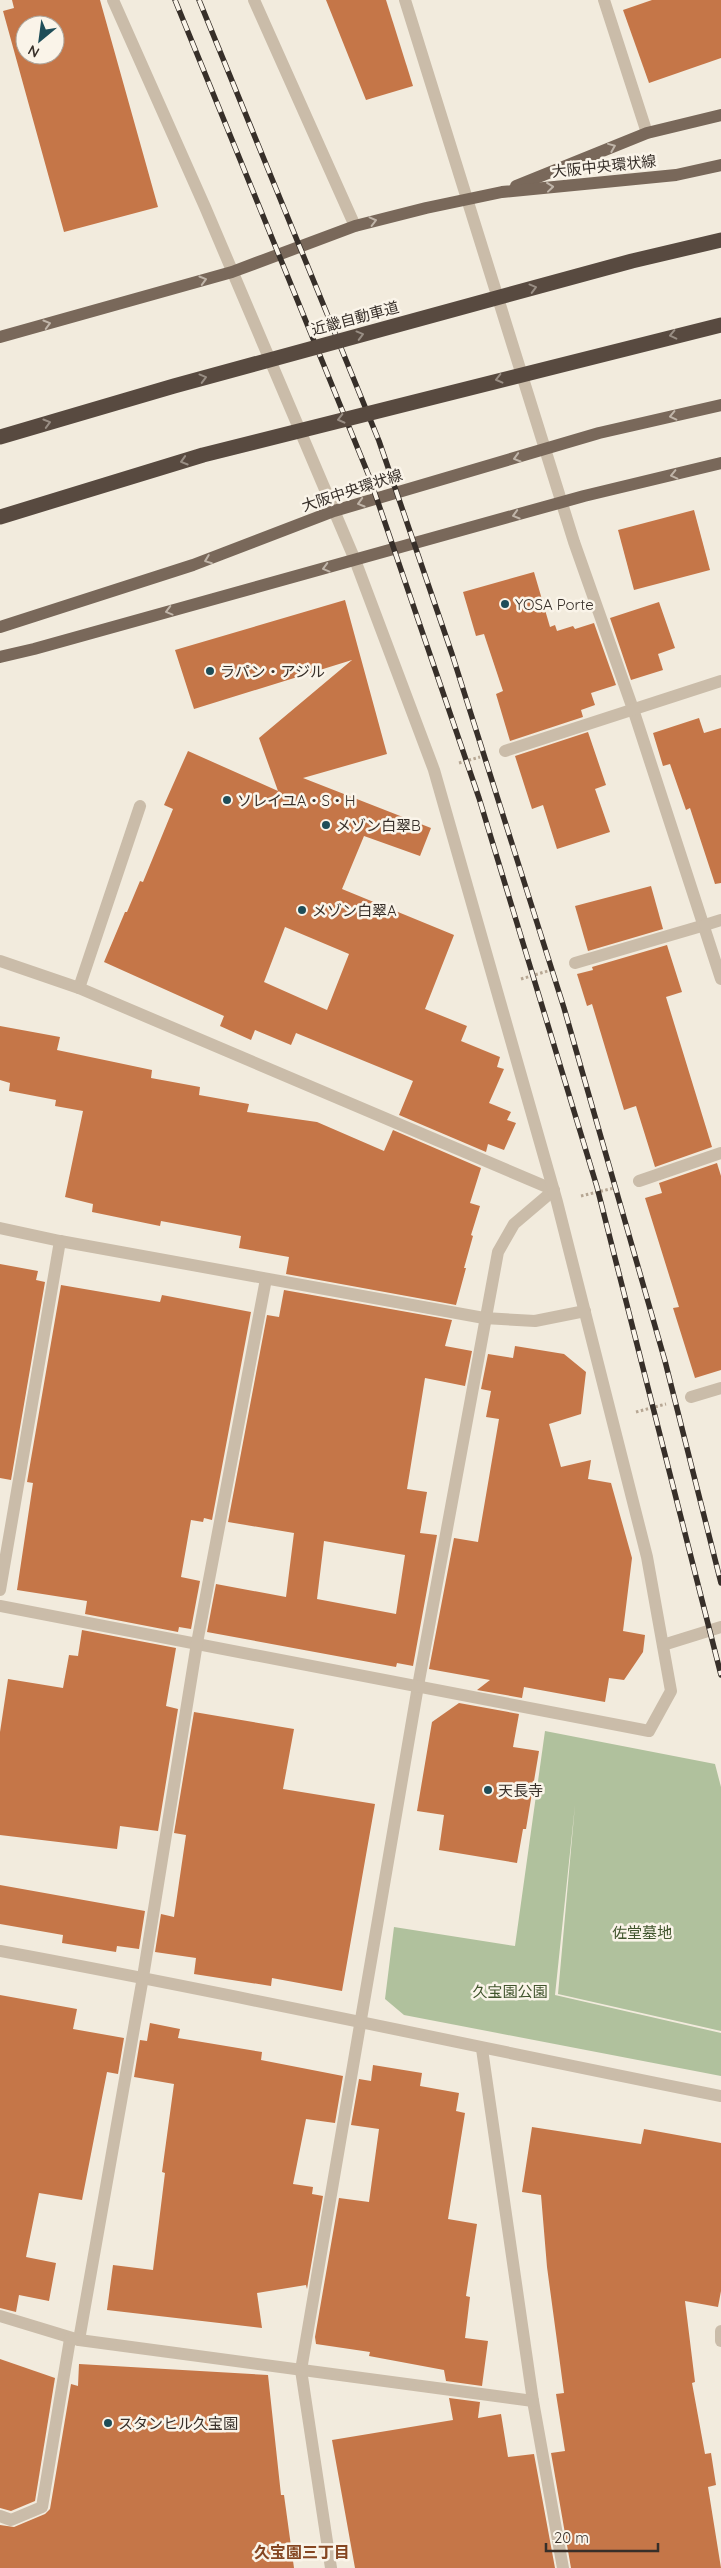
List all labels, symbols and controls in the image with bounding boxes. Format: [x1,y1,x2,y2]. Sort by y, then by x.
north arrow [15,15,65,65]
text: N [25,41,43,62]
one-way arrow [607,143,616,153]
street label: 大阪中央環状線 [551,151,657,181]
one-way arrow [547,182,555,193]
one-way arrow [369,216,378,227]
one-way arrow [199,276,207,286]
one-way arrow [529,283,538,294]
street label: 近畿自動車道 [309,297,401,339]
one-way arrow [42,320,51,330]
one-way arrow [669,329,678,340]
one-way arrow [355,330,364,341]
one-way arrow [198,373,206,383]
one-way arrow [494,373,503,384]
one-way arrow [669,410,678,421]
one-way arrow [338,414,346,424]
one-way arrow [42,418,50,428]
one-way arrow [512,452,521,463]
one-way arrow [181,455,189,465]
street label: 大阪中央環状線 [299,465,405,515]
one-way arrow [669,469,678,480]
one-way arrow [357,498,365,508]
one-way arrow [512,509,521,520]
one-way arrow [204,553,213,564]
one-way arrow [322,562,330,573]
place label: YOSA Porte [515,595,594,614]
marker: YOSA Porte [499,598,511,610]
one-way arrow [166,605,174,615]
place label: ラパン・アジル [220,662,325,681]
marker: ラパン・アジル [204,665,216,677]
place label: ソレイユA・S・H [237,791,356,810]
marker: ソレイユA・S・H [221,794,233,806]
place label: メゾン白翠B [336,816,421,835]
marker: メゾン白翠B [320,819,332,831]
place label: メゾン白翠A [312,901,397,920]
marker: メゾン白翠A [296,904,308,916]
place label: 天長寺 [498,1781,543,1800]
marker: 天長寺 [482,1784,494,1796]
park label: 佐堂墓地 [612,1923,672,1942]
park label: 久宝園公園 [472,1982,548,2001]
place label: スタンヒル久宝園 [118,2414,238,2433]
marker: スタンヒル久宝園 [102,2417,114,2429]
scale bar [546,2520,658,2552]
text: 20 m [554,2528,589,2547]
district label: 久宝園三丁目 [254,2542,350,2562]

